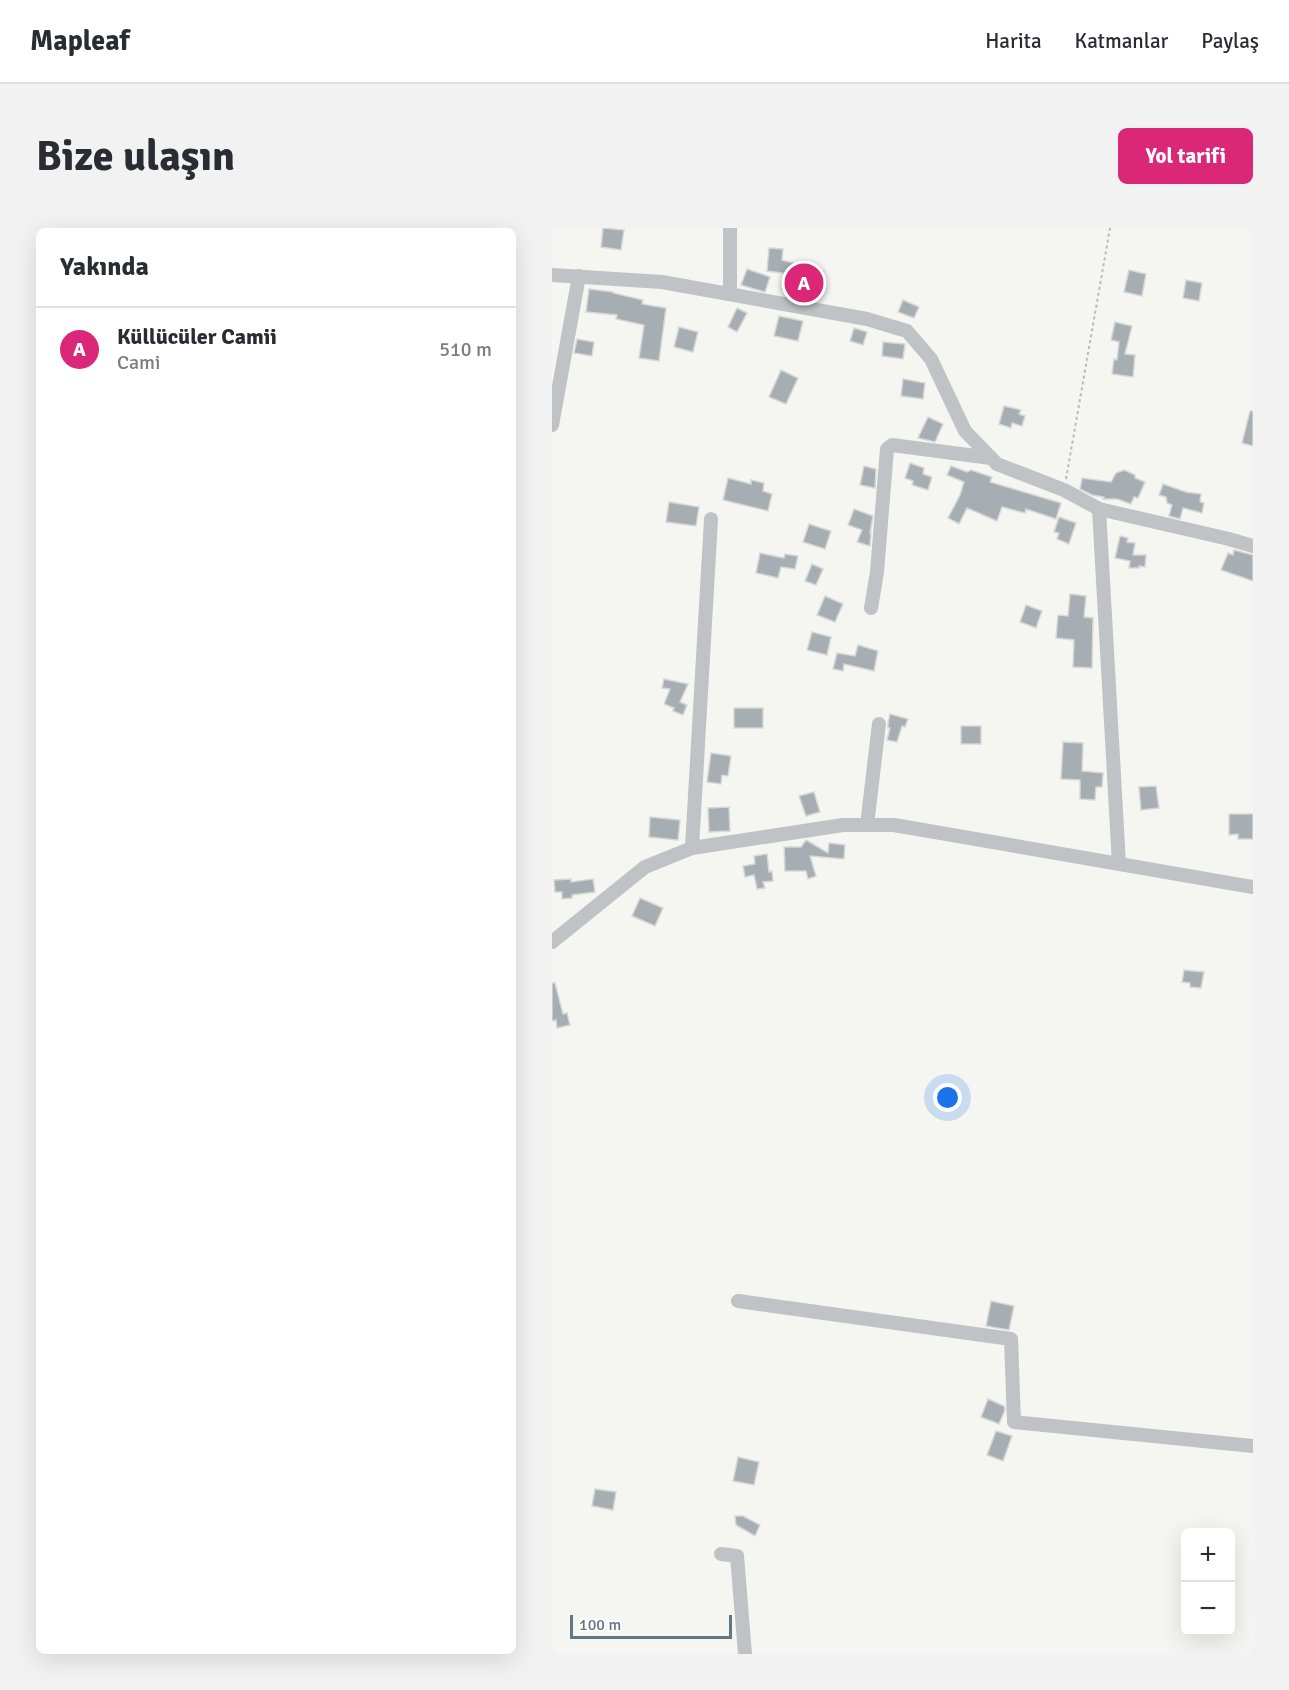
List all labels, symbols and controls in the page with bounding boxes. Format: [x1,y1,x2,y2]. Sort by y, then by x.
text: Mapleaf [30,24,130,58]
text: Harita [985,28,1042,54]
text: Katmanlar [1075,28,1168,54]
text: Paylaş [1201,28,1259,54]
button: Yol tarifi [1118,128,1253,184]
text: Bize ulaşın [36,131,235,182]
text: Yakında [60,251,149,283]
pin: A [784,260,824,306]
text: Küllücüler Camii [117,323,277,350]
text: A [73,337,86,362]
text: 510 m [439,337,492,362]
text: Cami [117,350,160,375]
your location [933,1083,962,1112]
map controls [1181,1528,1235,1636]
button: + [1181,1528,1235,1582]
button: − [1181,1582,1235,1636]
scale bar [570,1612,732,1640]
text: 100 m [579,1615,621,1635]

